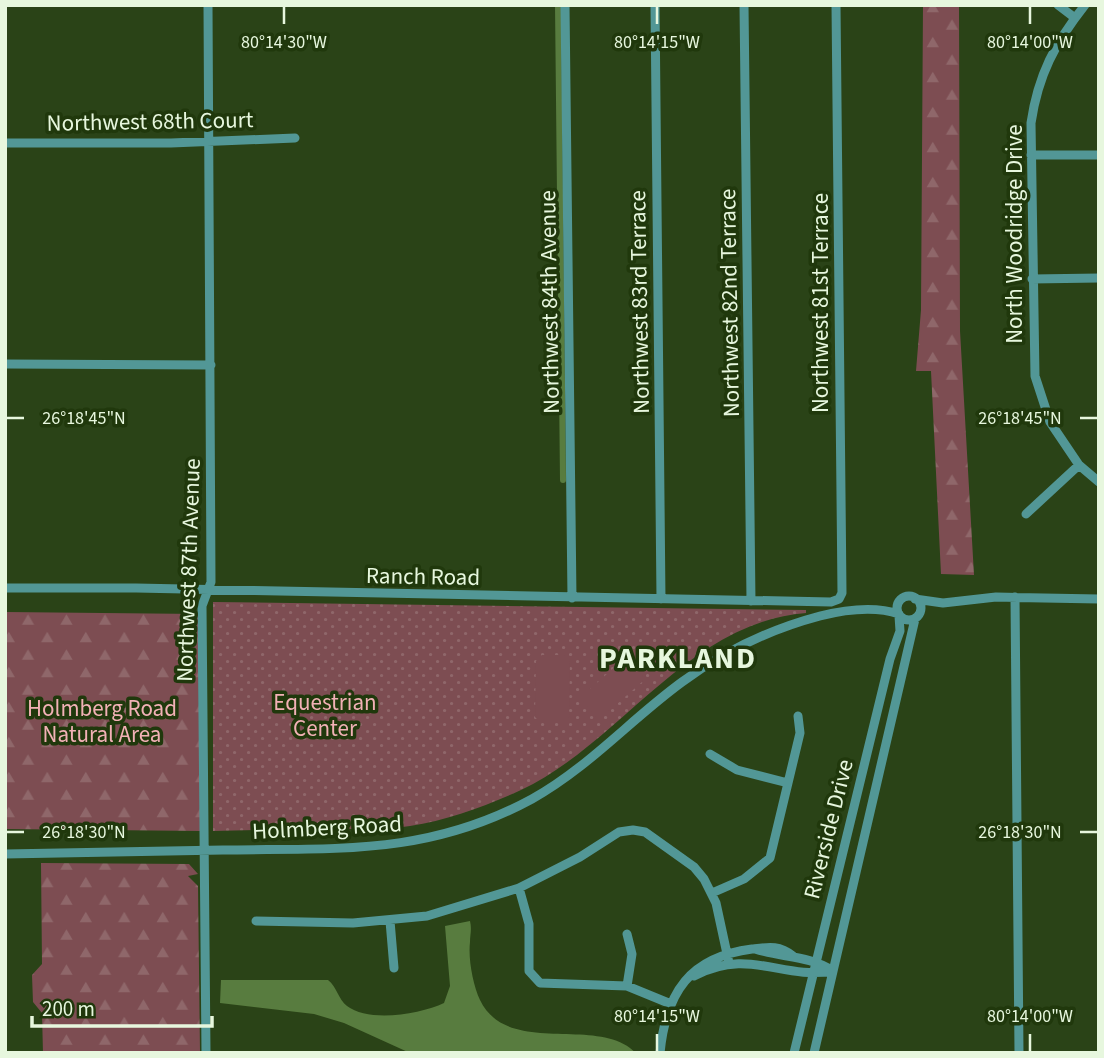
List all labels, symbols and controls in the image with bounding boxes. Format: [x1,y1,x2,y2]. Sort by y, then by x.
text: 80°14'30"W [241,30,327,55]
text: 80°14'15"W [614,30,700,55]
text: 80°14'00"W [987,30,1073,55]
street label: Northwest 68th Court [46,103,254,140]
street label: North Woodridge Drive [998,124,1031,344]
street label: Northwest 82nd Terrace [711,188,748,417]
street label: Northwest 84th Avenue [531,190,568,414]
street label: Northwest 83rd Terrace [621,190,658,414]
street label: Northwest 81st Terrace [804,193,837,413]
text: 26°18'45"N [42,406,126,431]
text: 26°18'45"N [978,406,1062,431]
street label: Northwest 87th Avenue [168,458,209,682]
street label: Ranch Road [366,559,480,594]
district label: PARKLAND [599,637,757,680]
park label: Equestrian Center [273,686,377,745]
park label: Holmberg Road Natural Area [27,692,177,751]
street label: Riverside Drive [795,756,862,902]
street label: Holmberg Road [251,807,403,848]
text: 26°18'30"N [42,820,126,845]
text: 26°18'30"N [978,820,1062,845]
scale bar [32,984,212,1028]
text: 200 m [42,994,95,1024]
text: 80°14'15"W [614,1004,700,1029]
text: 80°14'00"W [987,1004,1073,1029]

